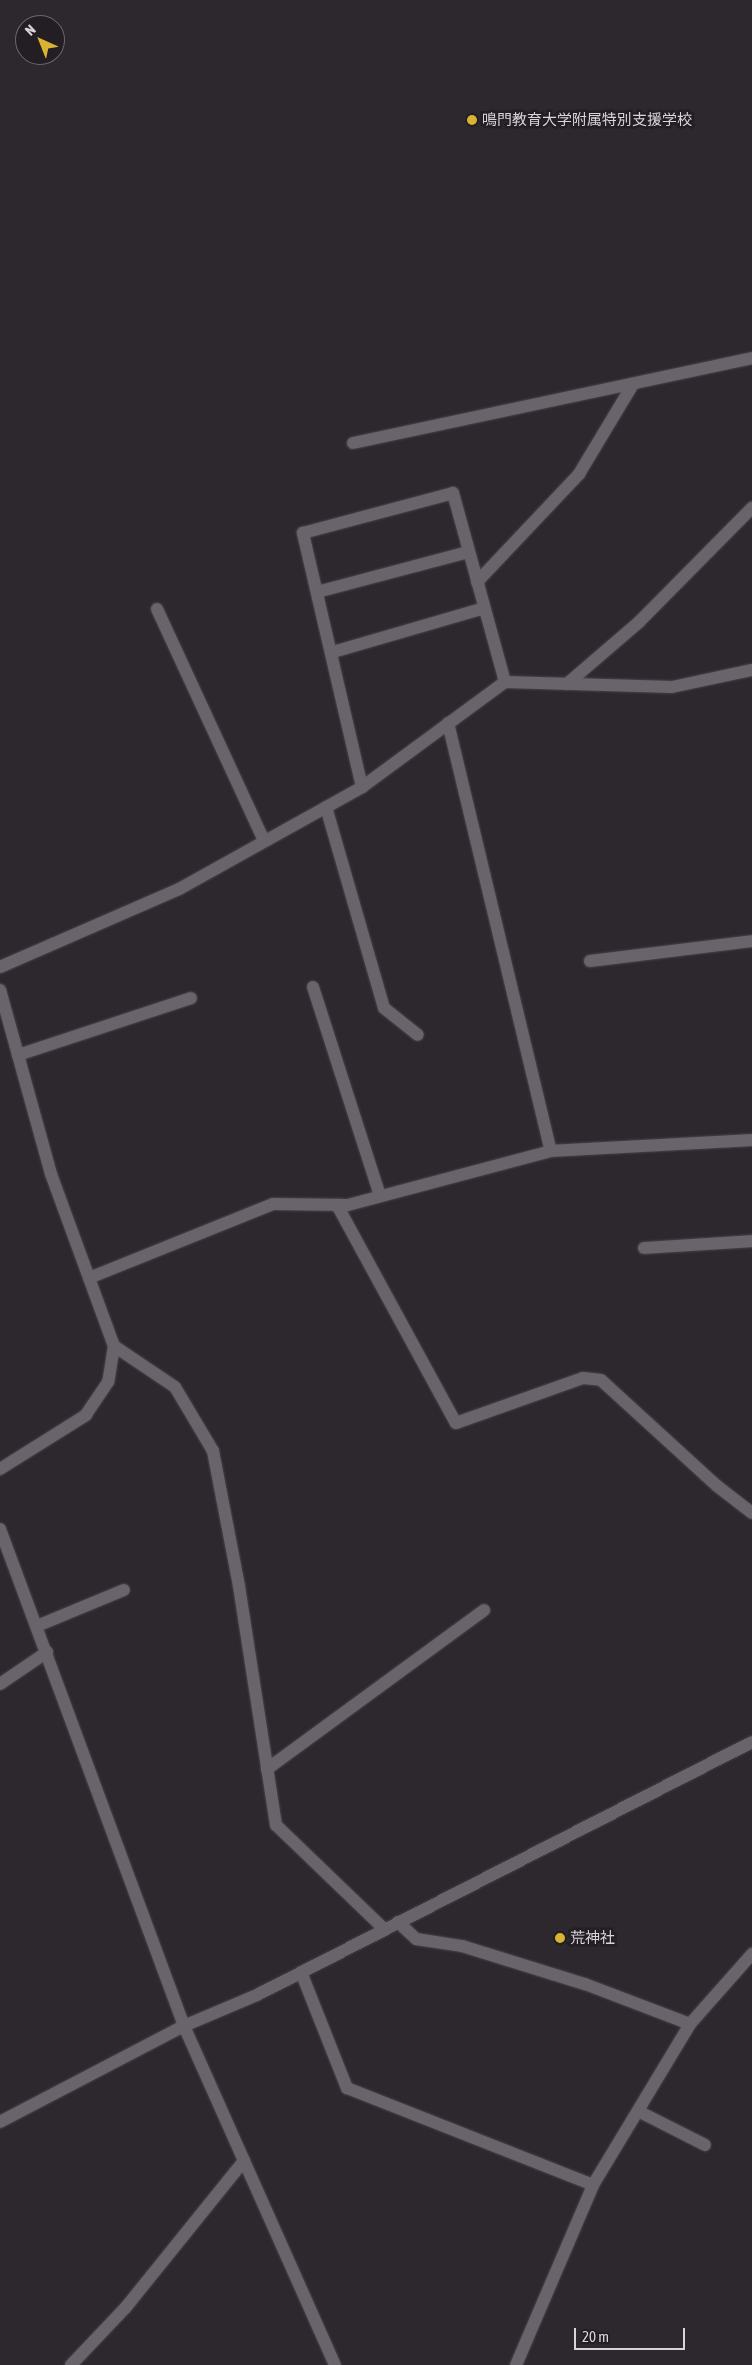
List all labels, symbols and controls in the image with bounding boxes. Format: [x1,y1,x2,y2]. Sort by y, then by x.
north arrow [15,15,65,65]
text: N [22,21,39,39]
place label: 鳴門教育大学附属特別支援学校 [482,111,692,129]
marker: 鳴門教育大学附属特別支援学校 [466,114,478,126]
place label: 荒神社 [570,1929,615,1947]
marker: 荒神社 [554,1932,566,1944]
scale bar [577,2318,688,2350]
text: 20 m [582,2328,609,2345]

